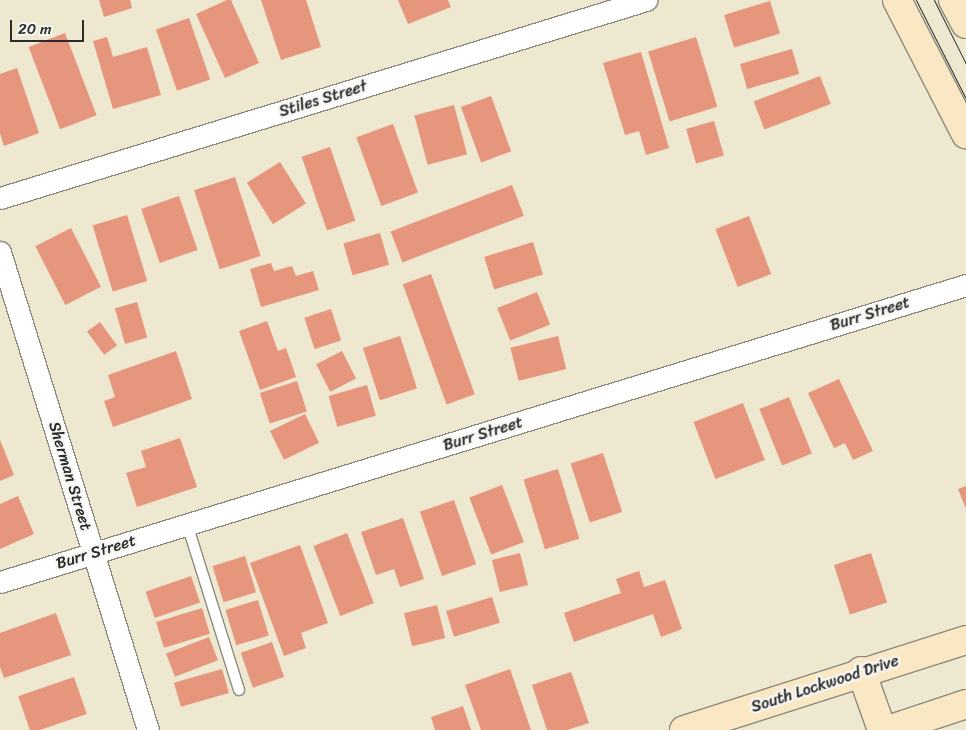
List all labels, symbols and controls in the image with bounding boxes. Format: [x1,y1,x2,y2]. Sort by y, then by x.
scale bar [12,10,86,42]
text: 20 m [18,16,52,42]
street label: Stiles Street [276,76,370,122]
street label: Burr Street [828,293,912,335]
street label: Burr Street [441,413,525,455]
street label: Sherman Street [44,419,96,533]
street label: Burr Street [54,531,138,573]
street label: South Lockwood Drive [749,651,901,717]

